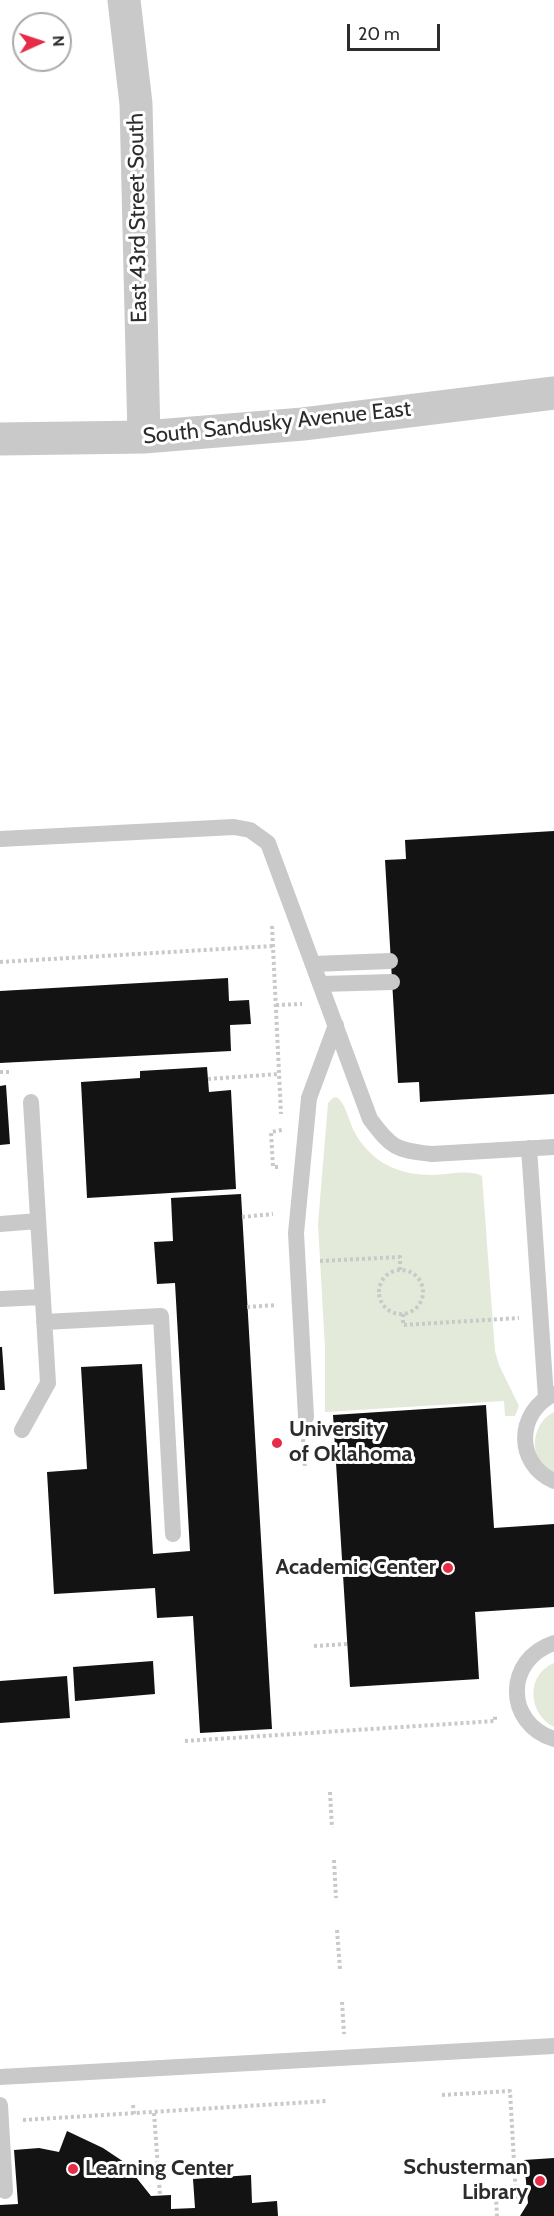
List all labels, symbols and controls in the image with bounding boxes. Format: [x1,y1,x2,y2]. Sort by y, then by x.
north arrow [12,12,72,72]
scale bar [350,12,443,50]
text: 20 m [358,23,400,45]
text: N [49,35,68,47]
street label: East 43rd Street South [123,113,153,323]
street label: South Sandusky Avenue East [142,396,412,450]
place label: University of Oklahoma [289,1417,413,1468]
marker: University of Oklahoma [270,1436,284,1450]
place label: Academic Center [276,1555,436,1581]
marker: Academic Center [441,1561,455,1575]
place label: Schusterman Library [403,2155,528,2206]
place label: Learning Center [85,2156,234,2182]
marker: Learning Center [66,2162,80,2176]
marker: Schusterman Library [533,2174,547,2188]

